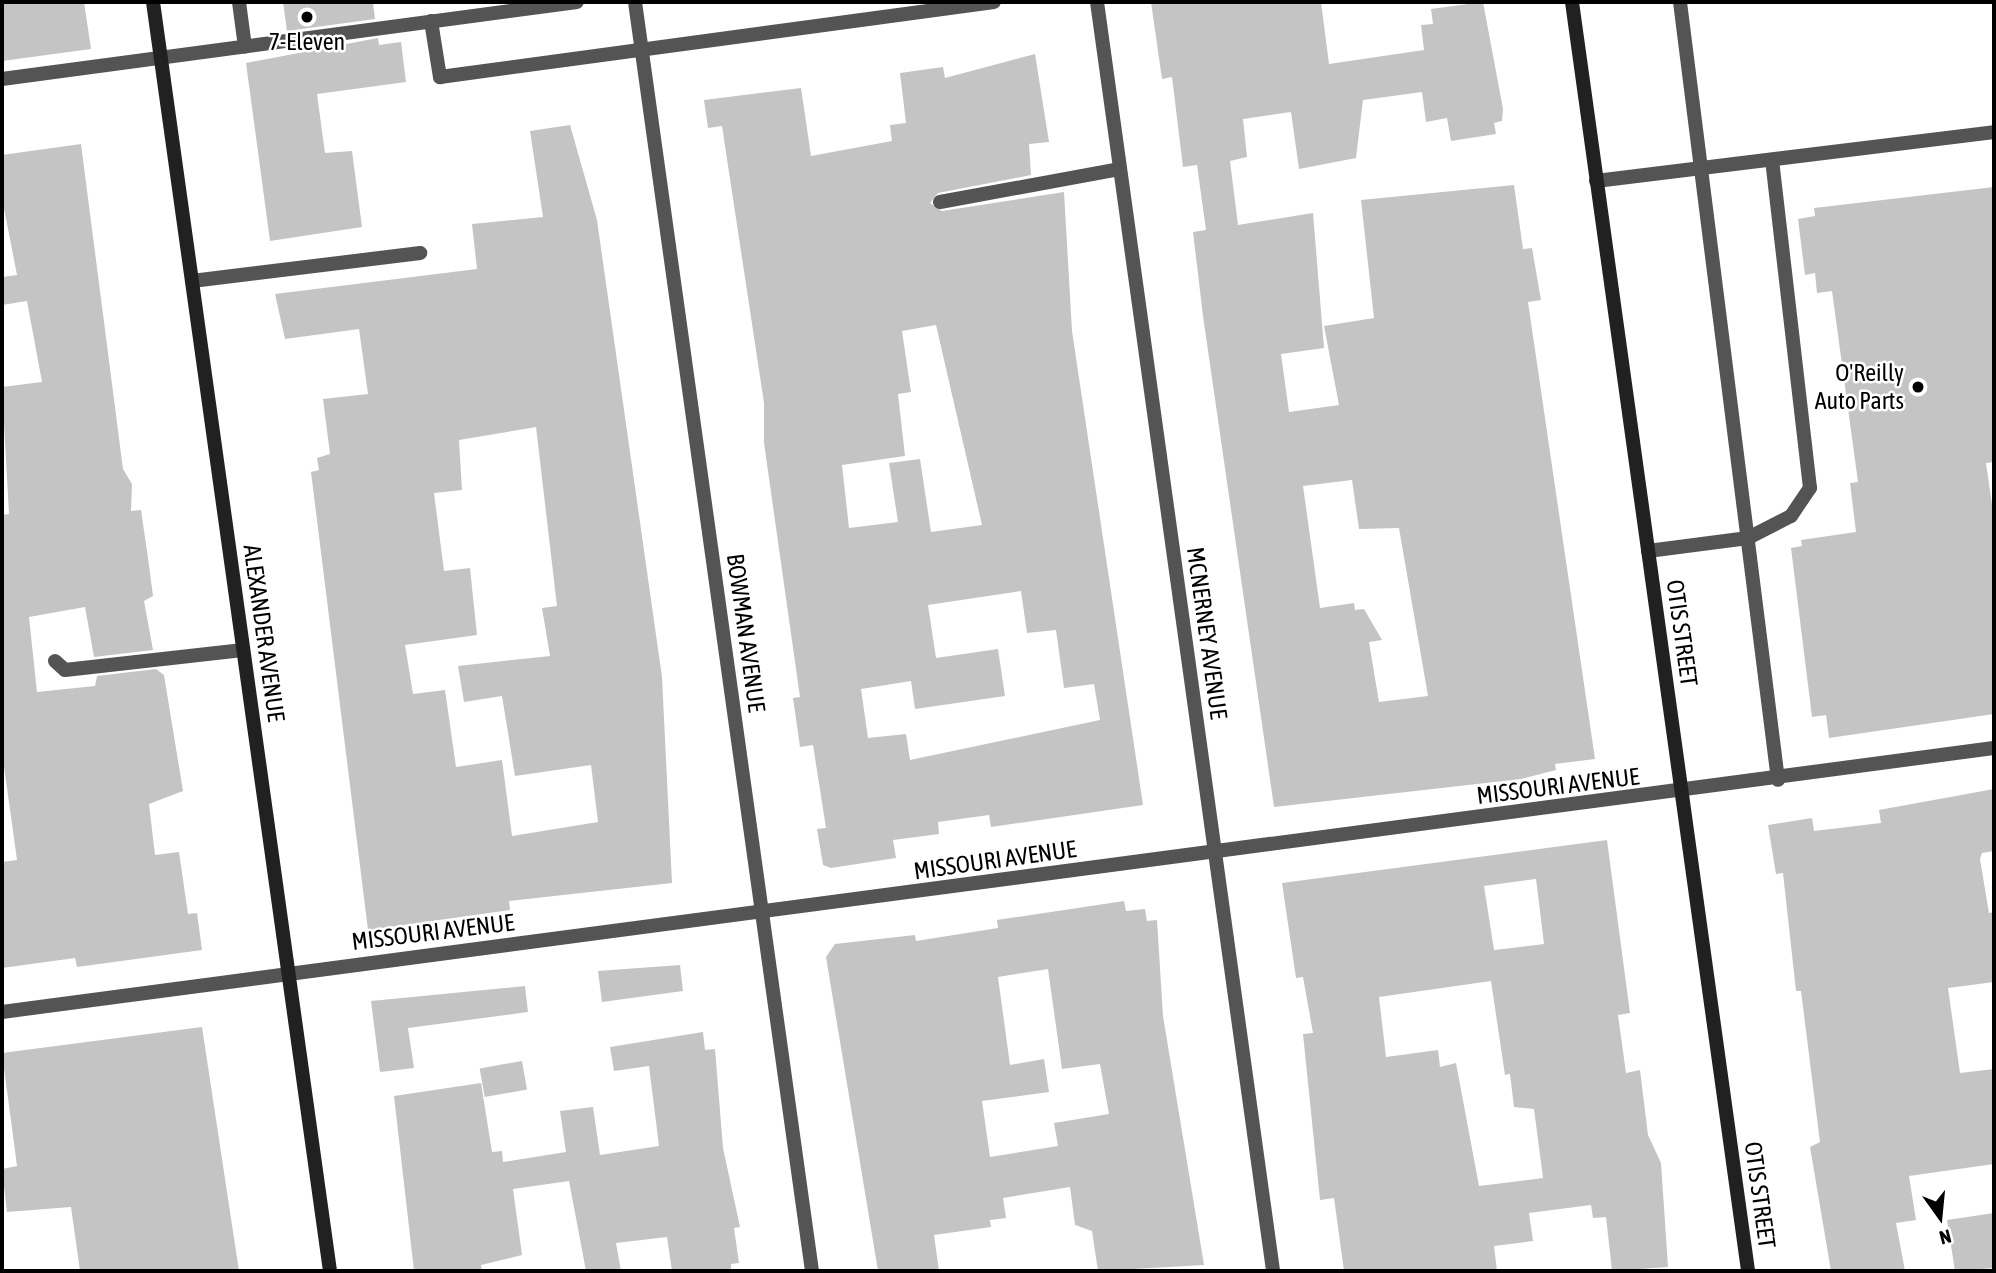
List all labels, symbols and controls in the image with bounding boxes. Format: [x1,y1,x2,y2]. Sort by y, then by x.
marker: 7-Eleven [299,9,315,25]
place label: 7-Eleven [269,28,345,56]
place label: O'Reilly Auto Parts [1815,359,1904,415]
marker: O'Reilly Auto Parts [1910,379,1926,395]
street label: ALEXANDER AVENUE [237,542,291,724]
street label: MCNERNEY AVENUE [1181,545,1233,721]
street label: BOWMAN AVENUE [721,552,771,714]
street label: OTIS STREET [1660,578,1704,688]
street label: MISSOURI AVENUE [1475,762,1641,810]
street label: MISSOURI AVENUE [912,834,1078,886]
street label: MISSOURI AVENUE [350,908,516,956]
street label: OTIS STREET [1738,1140,1782,1250]
north arrow [1905,1182,1975,1252]
text: N [1937,1225,1954,1249]

